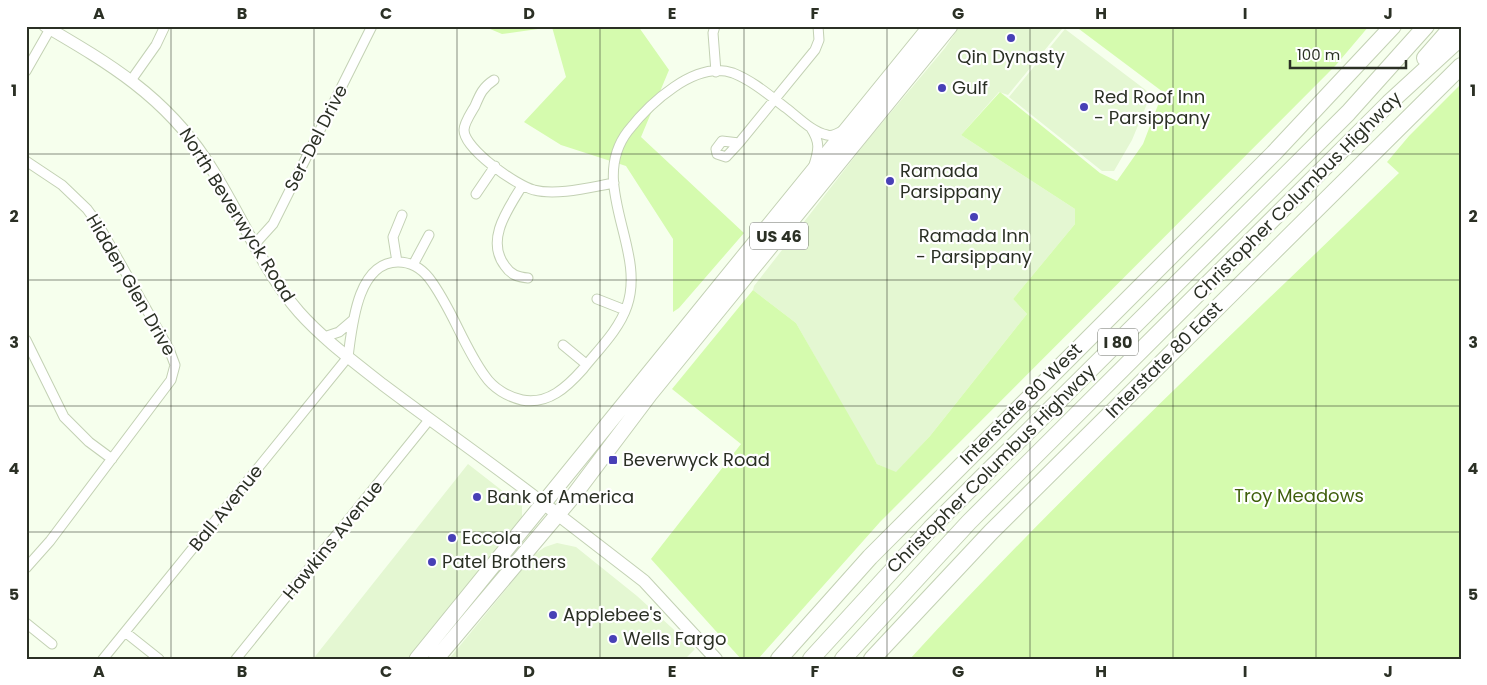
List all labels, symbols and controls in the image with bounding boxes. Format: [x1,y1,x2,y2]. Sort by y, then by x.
text: A [93,2,105,25]
text: B [237,2,247,25]
text: C [380,2,392,25]
text: D [523,2,535,25]
text: E [668,2,676,25]
text: F [811,2,820,25]
text: G [952,2,964,25]
text: H [1095,2,1107,25]
text: I [1243,2,1247,25]
text: J [1383,2,1393,25]
marker: Qin Dynasty [1005,32,1017,44]
scale bar [1290,38,1406,70]
place label: Qin Dynasty [957,44,1065,69]
text: 100 m [1297,44,1340,65]
place label: Gulf [952,75,988,100]
text: 1 [11,79,17,102]
text: 1 [1470,79,1476,102]
street label: Ser-Del Drive [278,80,353,195]
marker: Gulf [936,82,948,94]
place label: Red Roof Inn - Parsippany [1094,84,1210,130]
street label: Christopher Columbus Highway [1187,86,1407,306]
marker: Red Roof Inn - Parsippany [1078,101,1090,113]
street label: North Beverwyck Road [174,123,301,306]
place label: Ramada Parsippany [900,158,1001,204]
marker: Ramada Parsippany [884,175,896,187]
text: 2 [9,205,19,228]
text: 2 [1468,205,1478,228]
street label: Hidden Glen Drive [81,209,182,360]
marker: Ramada Inn - Parsippany [968,211,980,223]
road number: US 46 [750,222,808,250]
place label: Ramada Inn - Parsippany [916,223,1032,269]
street label: Interstate 80 East [1100,296,1228,424]
road number: I 80 [1098,328,1138,356]
text: 3 [9,331,19,354]
text: 3 [1468,331,1478,354]
street label: Interstate 80 West [954,337,1087,470]
street label: Christopher Columbus Highway [881,359,1101,579]
place label: Beverwyck Road [623,447,770,472]
marker: Beverwyck Road [607,454,619,466]
text: 4 [9,457,20,480]
text: 4 [1468,457,1479,480]
street label: Ball Avenue [183,459,268,556]
street label: Hawkins Avenue [277,475,388,604]
park label: Troy Meadows [1234,483,1364,508]
place label: Bank of America [487,484,634,509]
marker: Bank of America [471,491,483,503]
place label: Eccola [462,525,521,550]
marker: Eccola [446,532,458,544]
place label: Patel Brothers [442,549,566,574]
marker: Patel Brothers [426,556,438,568]
text: 5 [9,583,19,606]
text: 5 [1468,583,1478,606]
place label: Applebee's [563,602,662,627]
marker: Applebee's [547,609,559,621]
place label: Wells Fargo [623,626,726,651]
marker: Wells Fargo [607,633,619,645]
text: A [93,660,105,683]
text: B [237,660,247,683]
text: C [380,660,392,683]
text: D [523,660,535,683]
text: E [668,660,676,683]
text: F [811,660,820,683]
text: G [952,660,964,683]
text: H [1095,660,1107,683]
text: I [1243,660,1247,683]
text: J [1383,660,1393,683]

